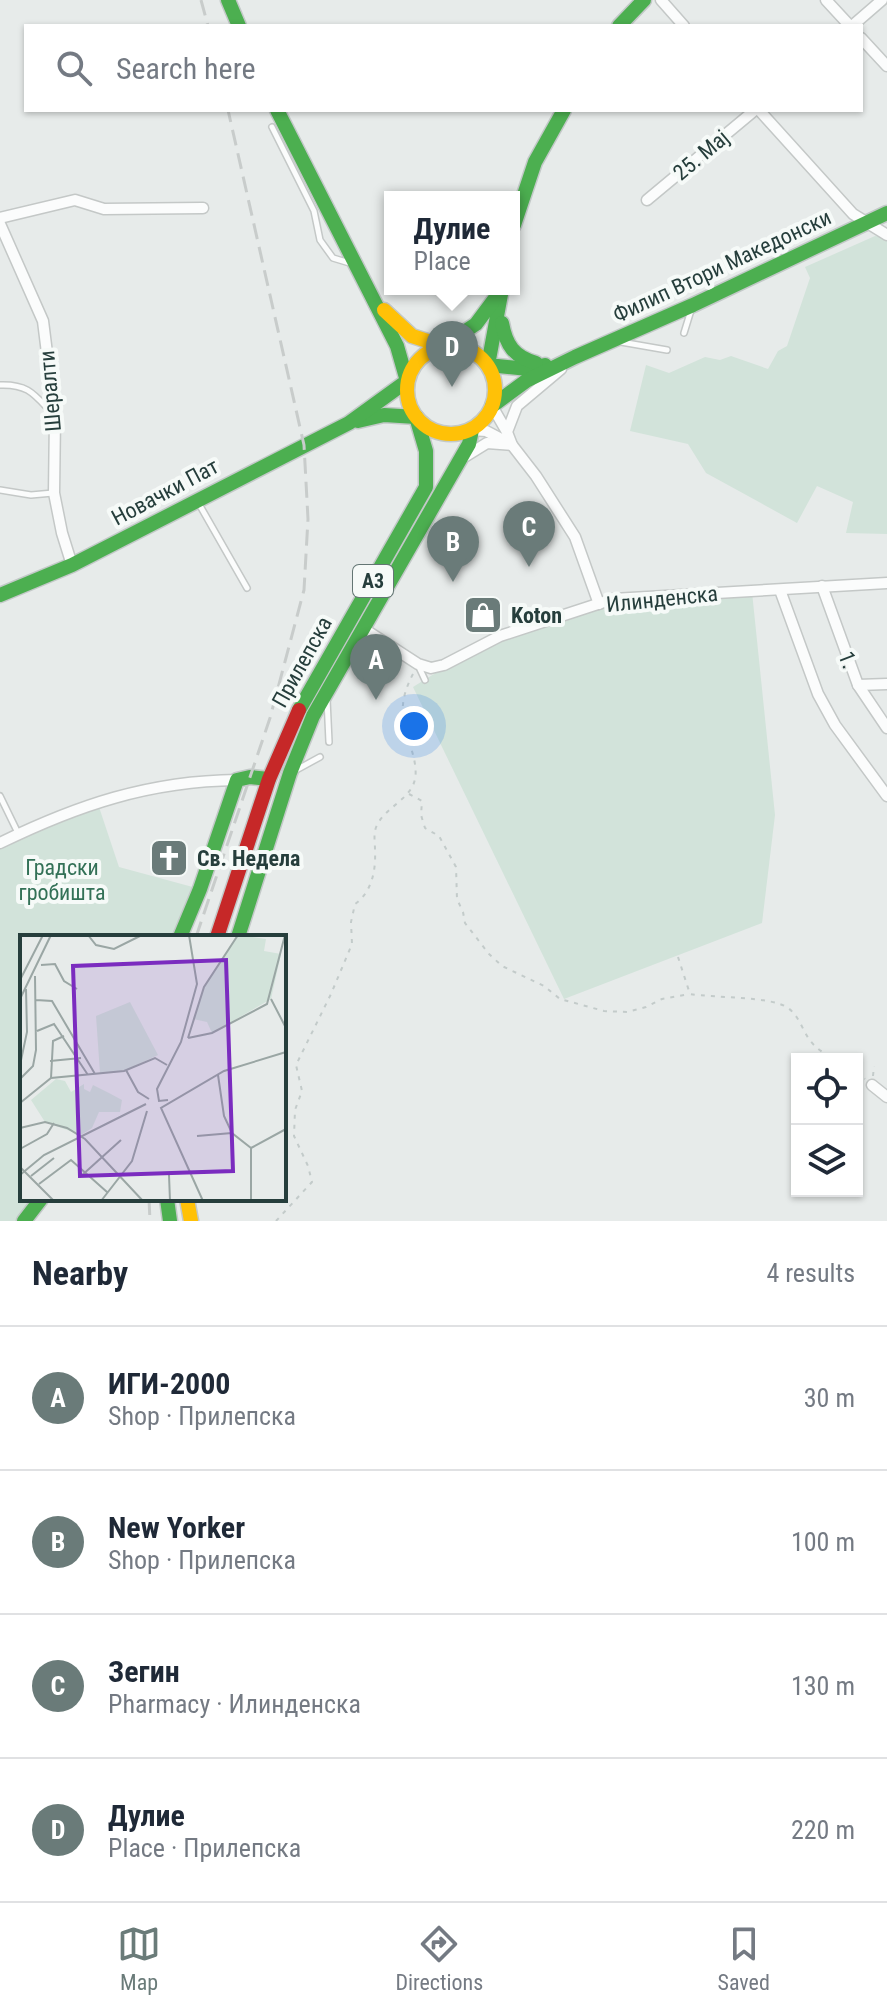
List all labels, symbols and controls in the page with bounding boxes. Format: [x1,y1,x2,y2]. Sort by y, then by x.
search box [24,24,863,112]
icon: search [52,46,96,90]
text: Search here [116,51,256,86]
street label: 25. Мај [668,125,734,185]
popup [384,191,520,295]
street label: Филип Втори Македонски [609,204,835,328]
text: Дулие [414,211,490,246]
text: Place [414,246,471,276]
pin: D [426,321,478,387]
street label: Шералти [34,349,66,433]
street label: Новачки Пат [107,453,223,531]
pin: C [503,501,555,567]
pin: B [427,516,479,582]
road number: A3 [353,565,393,597]
street label: Илинденска [605,581,719,617]
shop icon: Koton [462,594,504,636]
place label: Koton [511,603,562,628]
street label: Прилепска [267,612,337,712]
pin: A [350,634,402,700]
street label: 1. [833,648,863,672]
your location [394,706,434,746]
church icon: Св. Недела [148,837,190,879]
place label: Св. Недела [197,846,300,871]
park label: Градски гробишта [19,855,105,905]
inset map [20,935,286,1201]
map controls [791,1053,863,1197]
button: locate [791,1053,863,1125]
button: layers [791,1125,863,1197]
text: Nearby [32,1253,128,1293]
text: 4 results [766,1258,855,1288]
text: ИГИ-2000 [108,1366,231,1401]
text: A [50,1383,66,1413]
text: 30 m [804,1383,855,1413]
text: Shop · Прилепска [108,1401,296,1431]
text: New Yorker [108,1510,245,1545]
text: B [51,1527,65,1557]
text: 100 m [791,1527,855,1557]
text: Shop · Прилепска [108,1545,296,1575]
text: Зегин [108,1654,180,1689]
text: C [51,1671,65,1701]
text: 130 m [791,1671,855,1701]
text: Pharmacy · Илинденска [108,1689,361,1719]
text: Дулие [108,1798,185,1833]
text: D [51,1815,65,1845]
text: 220 m [791,1815,855,1845]
text: Place · Прилепска [108,1833,301,1863]
tab: Map [117,1922,161,1995]
tab: Directions [395,1922,483,1995]
tab: Saved [718,1922,770,1995]

